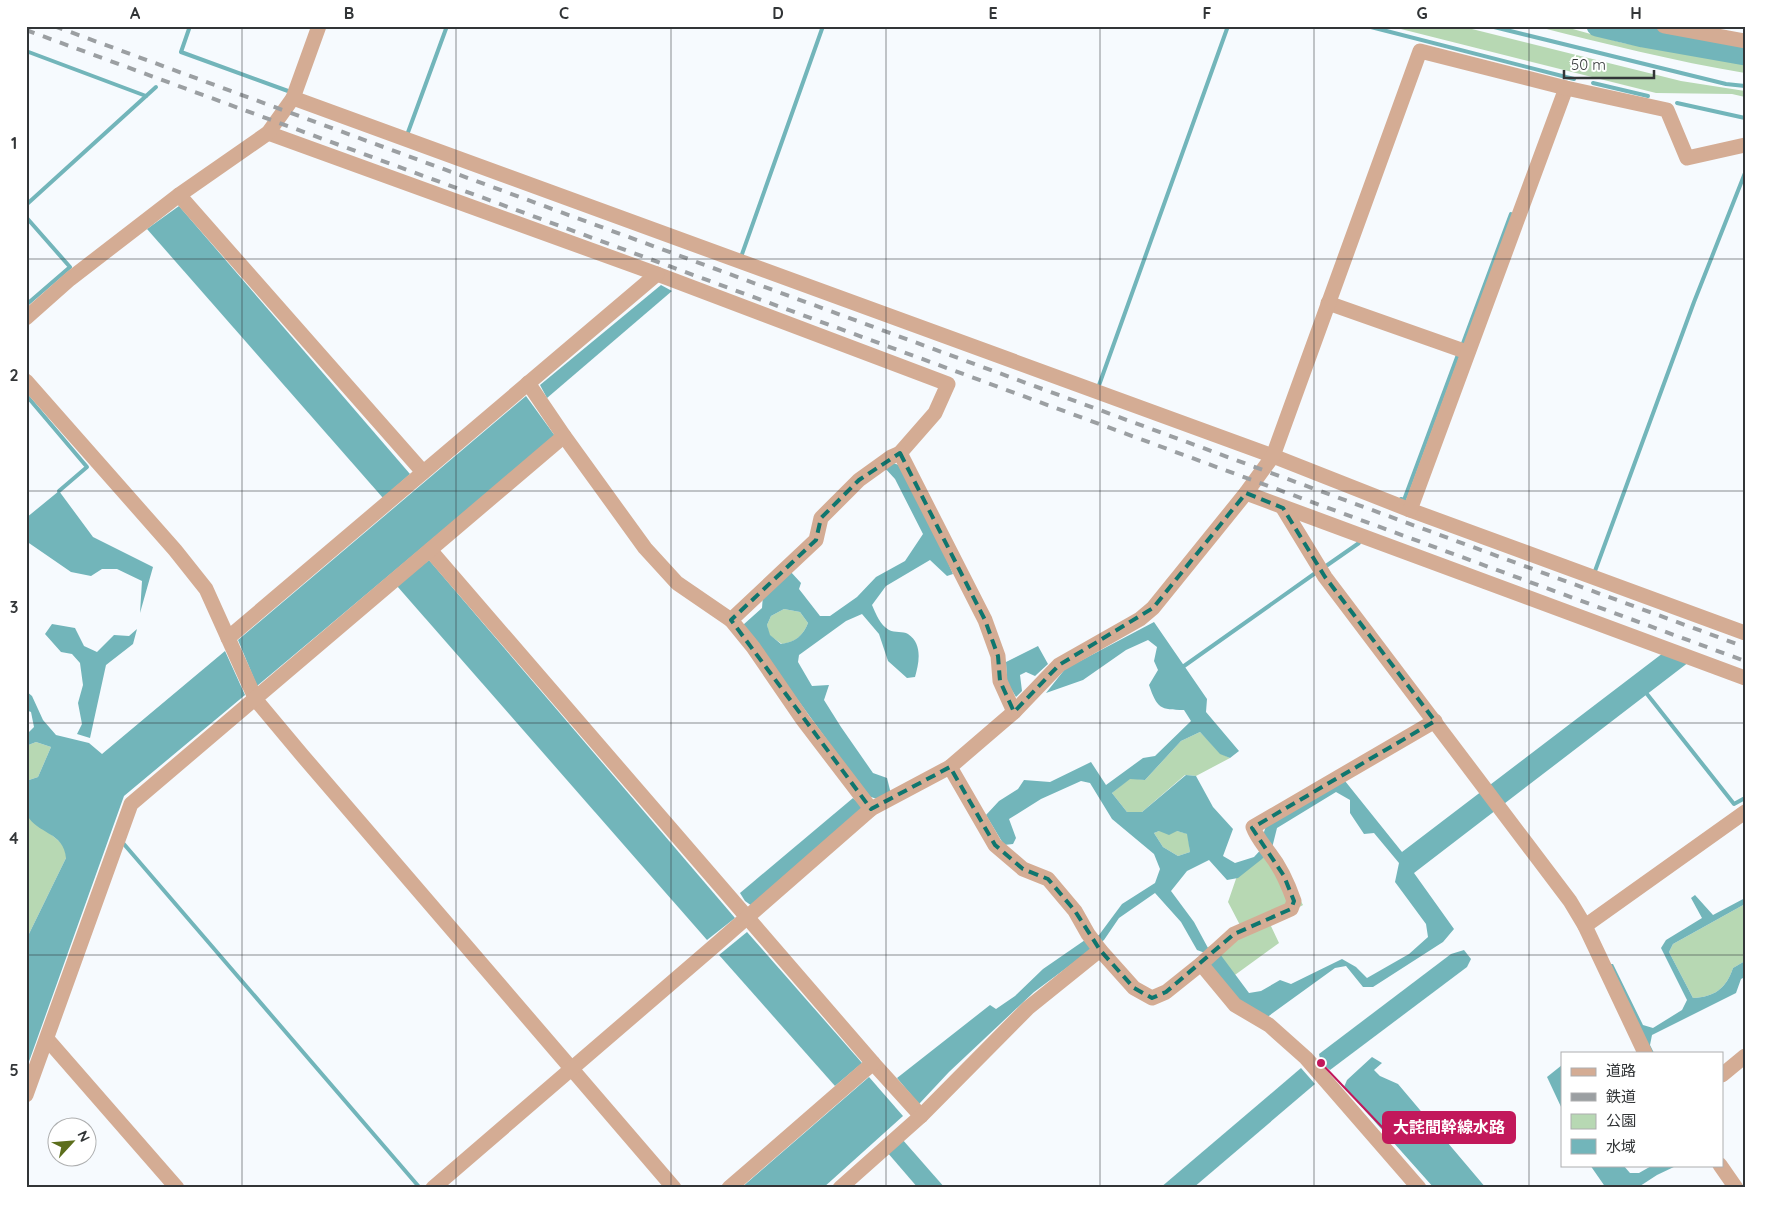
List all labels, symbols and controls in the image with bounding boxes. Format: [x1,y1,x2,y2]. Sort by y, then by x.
text: A [130,3,141,23]
text: B [344,3,354,23]
text: C [559,3,569,23]
text: D [772,3,784,23]
text: E [988,3,998,23]
text: F [1203,3,1212,23]
text: G [1416,3,1428,23]
text: H [1630,3,1642,23]
scale bar [1564,48,1654,80]
text: 50 m [1571,55,1606,74]
text: 1 [11,133,17,153]
text: 2 [9,365,19,385]
text: 3 [10,597,18,617]
text: 4 [9,828,19,848]
legend [1561,1052,1724,1166]
text: 5 [9,1060,19,1080]
text: 道路 [1606,1061,1636,1080]
text: 鉄道 [1606,1087,1636,1106]
text: 公園 [1606,1111,1636,1130]
callout: 大詫間幹線水路 [1383,1112,1515,1143]
north arrow [48,1116,98,1166]
text: 大詫間幹線水路 [1393,1117,1505,1137]
text: N [73,1128,94,1145]
text: 水域 [1606,1137,1636,1156]

